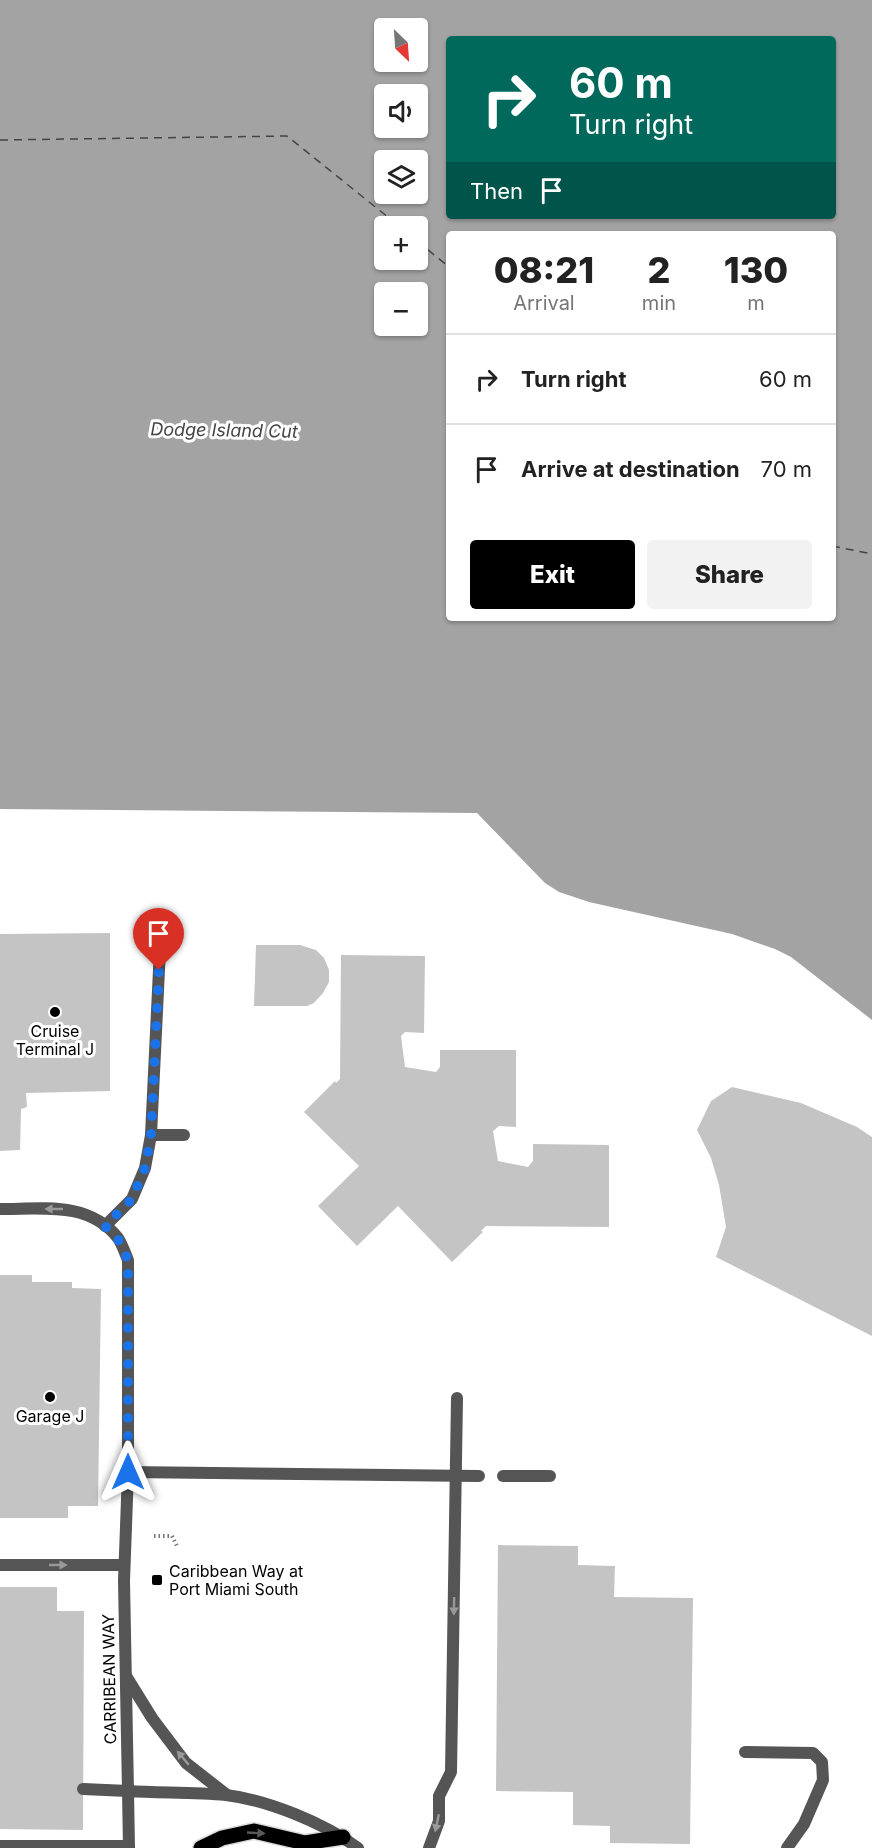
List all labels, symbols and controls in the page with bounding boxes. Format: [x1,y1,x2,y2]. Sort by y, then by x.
north arrow [374,18,428,72]
map controls [374,18,428,336]
text: 60 m [569,57,673,108]
icon: right [470,60,548,138]
button: sound [374,84,428,138]
text: Turn right [569,108,693,141]
button: layers [374,150,428,204]
icon: arrive [535,174,568,207]
text: Then [470,178,523,204]
button: + [374,216,428,270]
text: 08:21 [494,248,594,292]
text: 2 [647,248,670,292]
text: 130 [724,248,788,292]
button: − [374,282,428,336]
text: Arrival [513,291,575,315]
text: min [642,291,676,315]
text: m [747,291,765,315]
icon: right [470,363,503,396]
text: Turn right [521,366,627,392]
text: 60 m [759,366,812,392]
water label: Dodge Island Cut [150,418,299,442]
icon: arrive [470,453,503,486]
text: Arrive at destination [521,456,740,482]
text: 70 m [761,456,812,482]
button: Exit [470,540,635,609]
button: Share [647,540,812,609]
pin [133,908,184,970]
icon: arrive [142,917,175,950]
marker: Cruise Terminal J [48,1005,62,1019]
place label: Cruise Terminal J [16,1021,94,1059]
one-way arrow [45,1204,64,1214]
marker: Garage J [43,1390,57,1404]
place label: Garage J [16,1406,84,1426]
position arrow [96,1440,160,1504]
one-way arrow [49,1560,68,1570]
place label: Caribbean Way at Port Miami South [169,1561,303,1599]
marker: Caribbean Way at Port Miami South [150,1573,164,1587]
one-way arrow [449,1597,458,1616]
street label: CARRIBEAN WAY [98,1613,120,1744]
one-way arrow [176,1750,189,1766]
one-way arrow [432,1813,441,1832]
one-way arrow [247,1829,266,1838]

